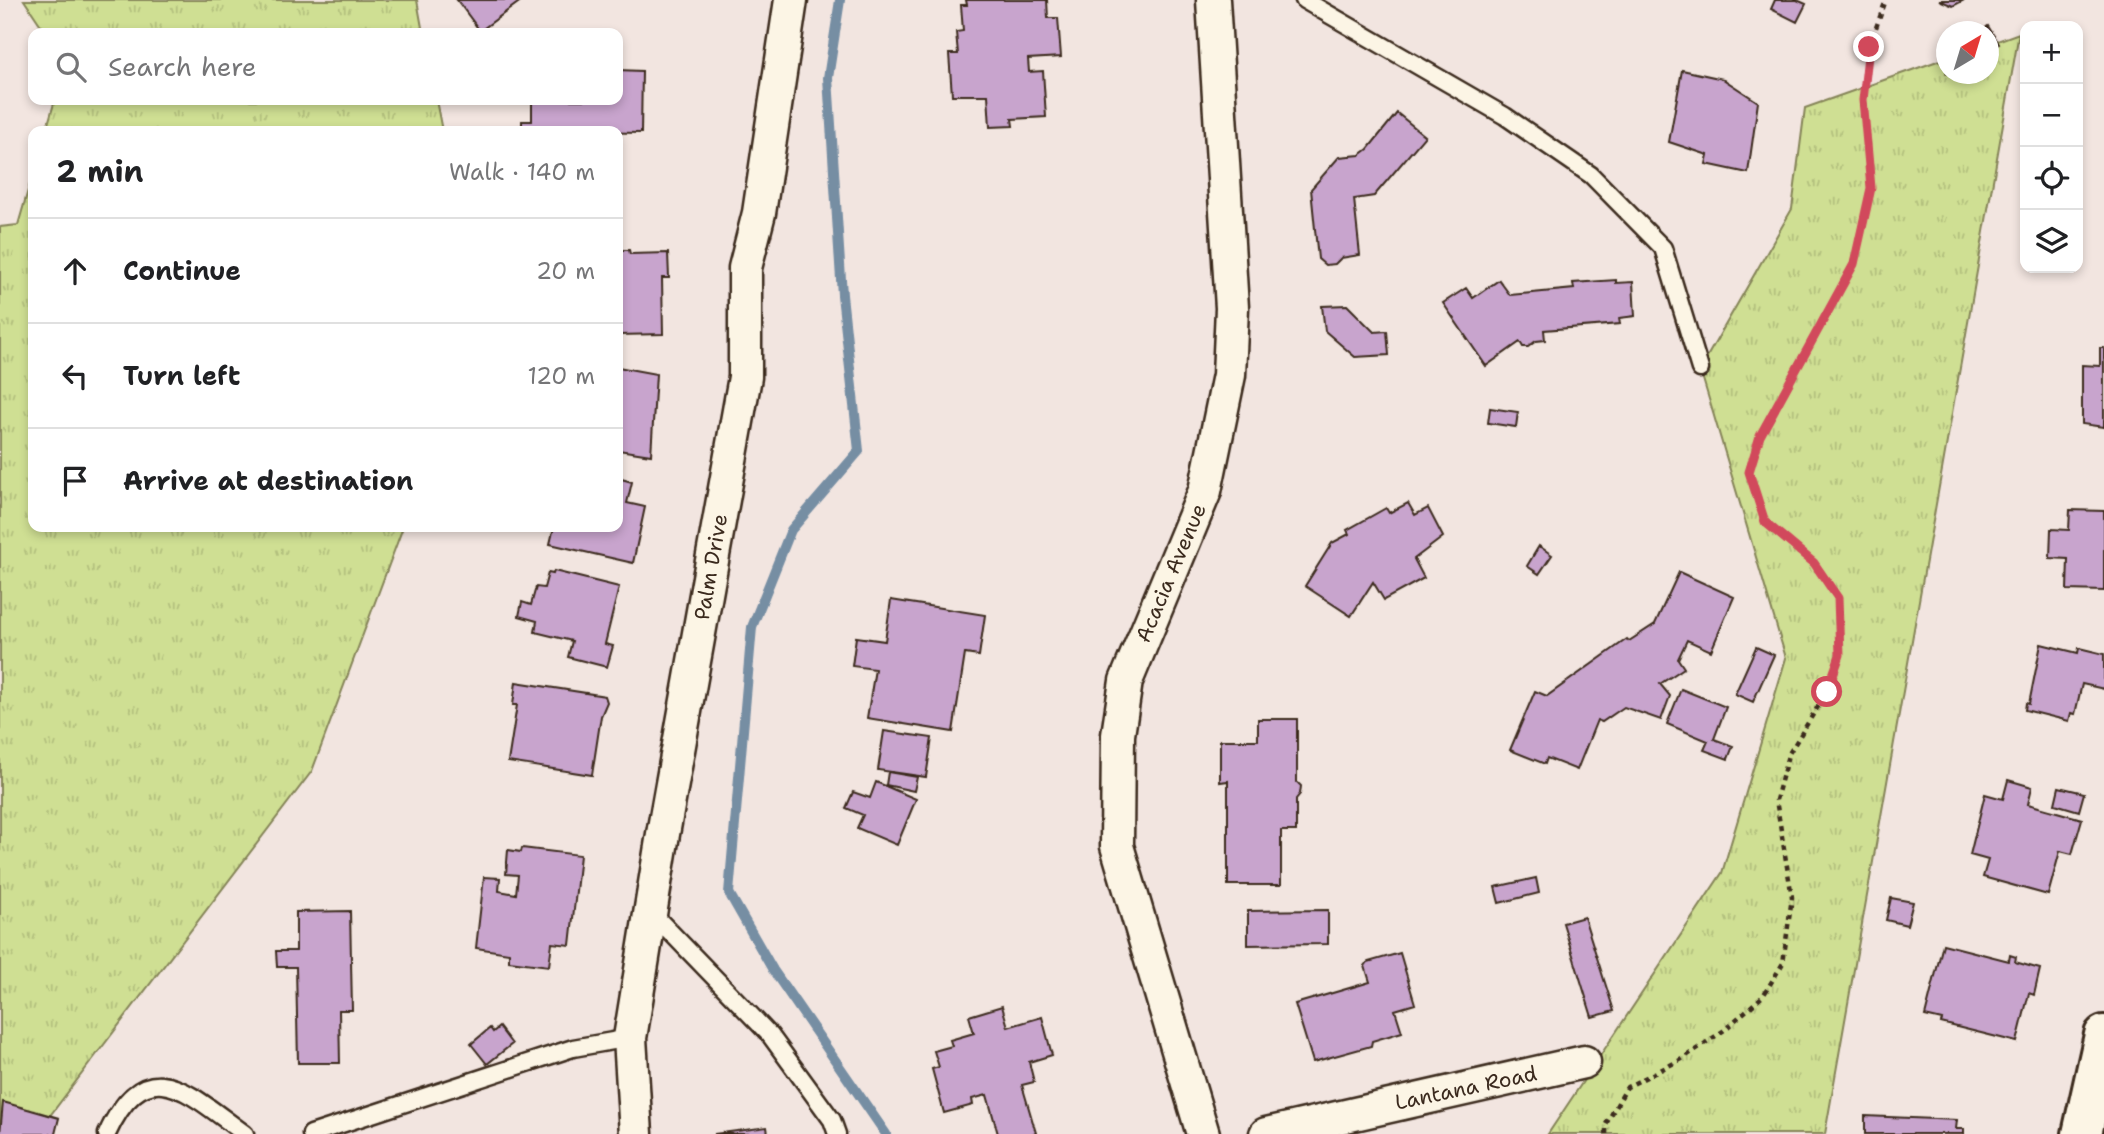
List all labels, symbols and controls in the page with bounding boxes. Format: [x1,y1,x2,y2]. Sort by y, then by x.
north arrow [1936,21,1999,84]
map controls [2020,21,2083,273]
button: + [2020,21,2083,84]
search box [28,28,623,105]
route end [1853,31,1884,62]
icon: search [52,48,90,86]
text: Search here [108,49,257,84]
button: − [2020,84,2083,147]
button: locate [2020,147,2083,210]
text: 2 min [56,151,143,192]
text: Walk · 140 m [449,157,595,187]
button: layers [2020,210,2083,273]
icon: ahead [56,252,94,290]
text: Continue [123,253,241,288]
text: 20 m [536,256,595,286]
icon: left [56,357,94,395]
text: Turn left [123,358,240,393]
text: 120 m [527,361,595,391]
icon: arrive [56,462,94,500]
text: Arrive at destination [123,463,413,498]
street label: Acacia Avenue [1129,499,1213,647]
street label: Palm Drive [688,512,734,622]
route start [1811,676,1842,707]
street label: Lantana Road [1392,1059,1540,1117]

